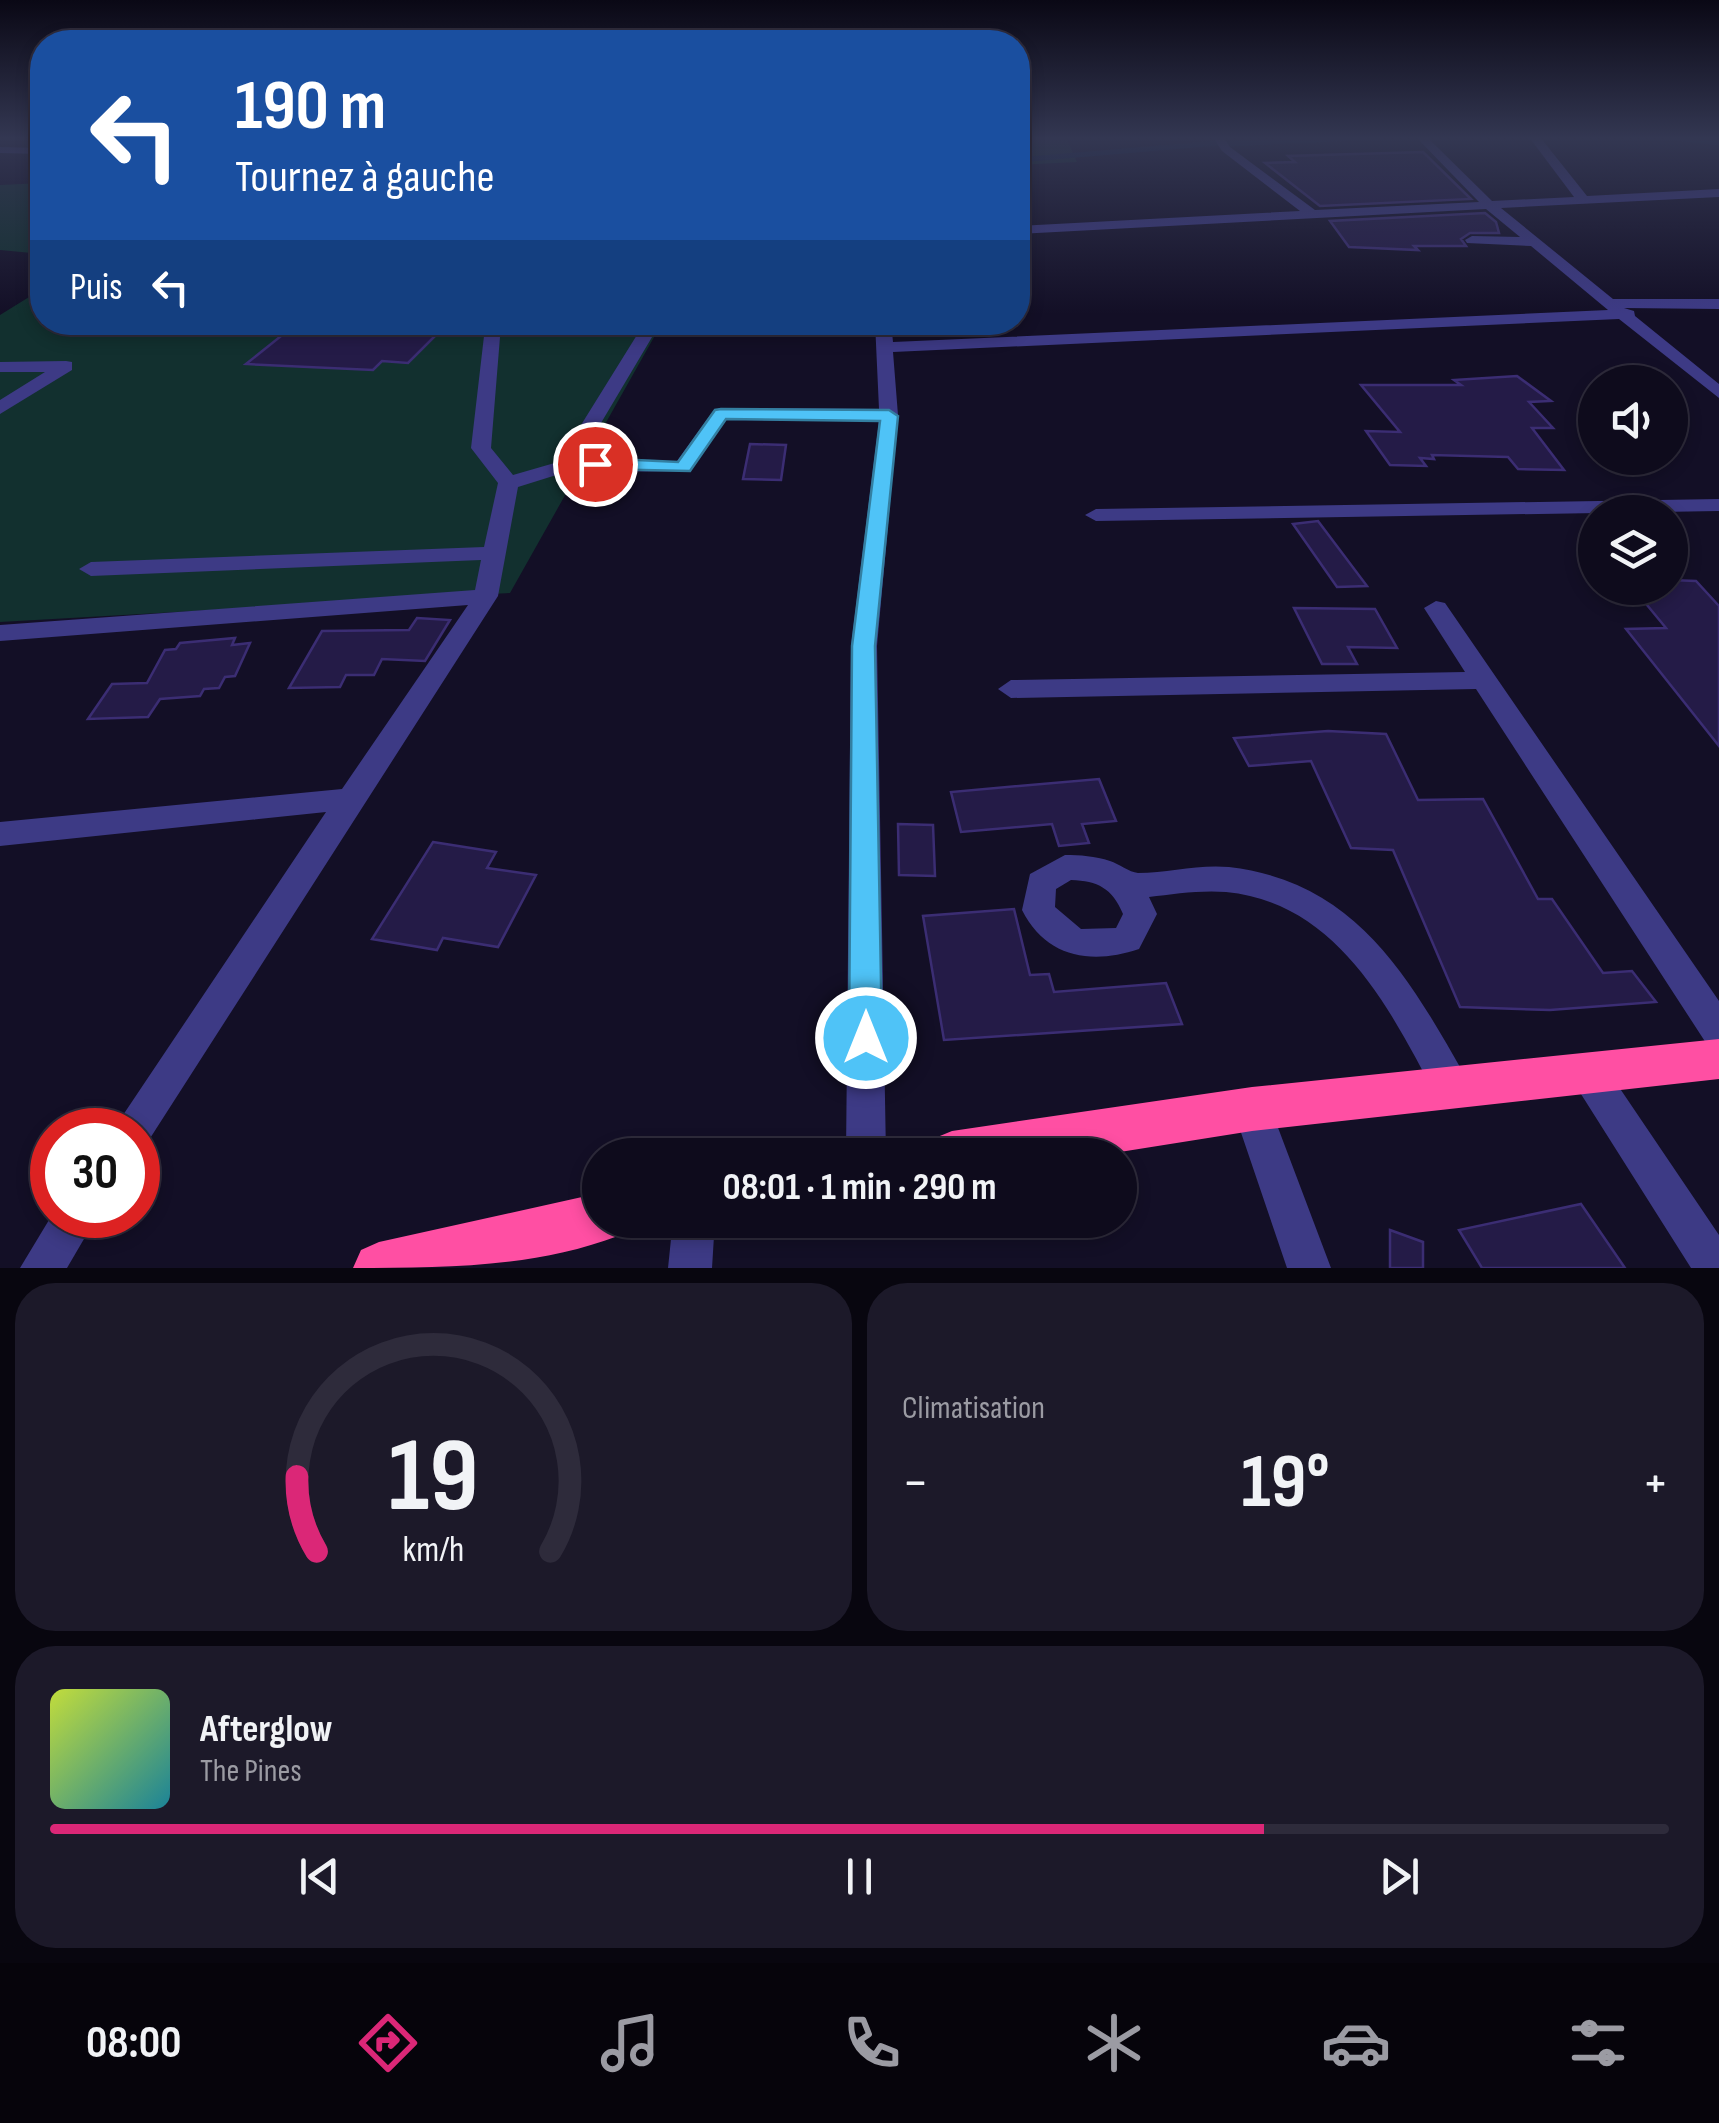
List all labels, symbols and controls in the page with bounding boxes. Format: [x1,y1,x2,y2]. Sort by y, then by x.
text: 190 m [235,65,386,149]
icon: left [70,70,200,200]
text: Tournez à gauche [235,150,495,205]
icon: left [143,260,198,315]
text: Puis [70,265,123,310]
map controls [1578,365,1688,605]
button: sound [1578,365,1688,475]
pin [553,422,638,507]
icon: arrive [568,437,623,492]
button: layers [1578,495,1688,605]
position arrow [814,986,918,1090]
speed limit sign: 30 [30,1108,160,1238]
text: 08:01 · 1 min · 290 m [723,1165,996,1210]
text: Climatisation [902,1389,1045,1428]
text: 19 [388,1415,479,1540]
text: 19° [1241,1438,1330,1529]
text: − [902,1450,929,1517]
text: + [1642,1450,1669,1517]
text: km/h [403,1529,464,1572]
text: Afterglow [200,1707,333,1752]
text: The Pines [200,1752,302,1791]
icon: previous [292,1849,347,1904]
icon: pause [832,1849,887,1904]
icon: next [1372,1849,1427,1904]
icon: directions [353,2008,423,2078]
icon: music [595,2008,665,2078]
icon: phone [837,2008,907,2078]
icon: climate [1079,2008,1149,2078]
icon: car [1321,2008,1391,2078]
icon: filters [1563,2008,1633,2078]
text: 08:00 [86,2016,182,2071]

